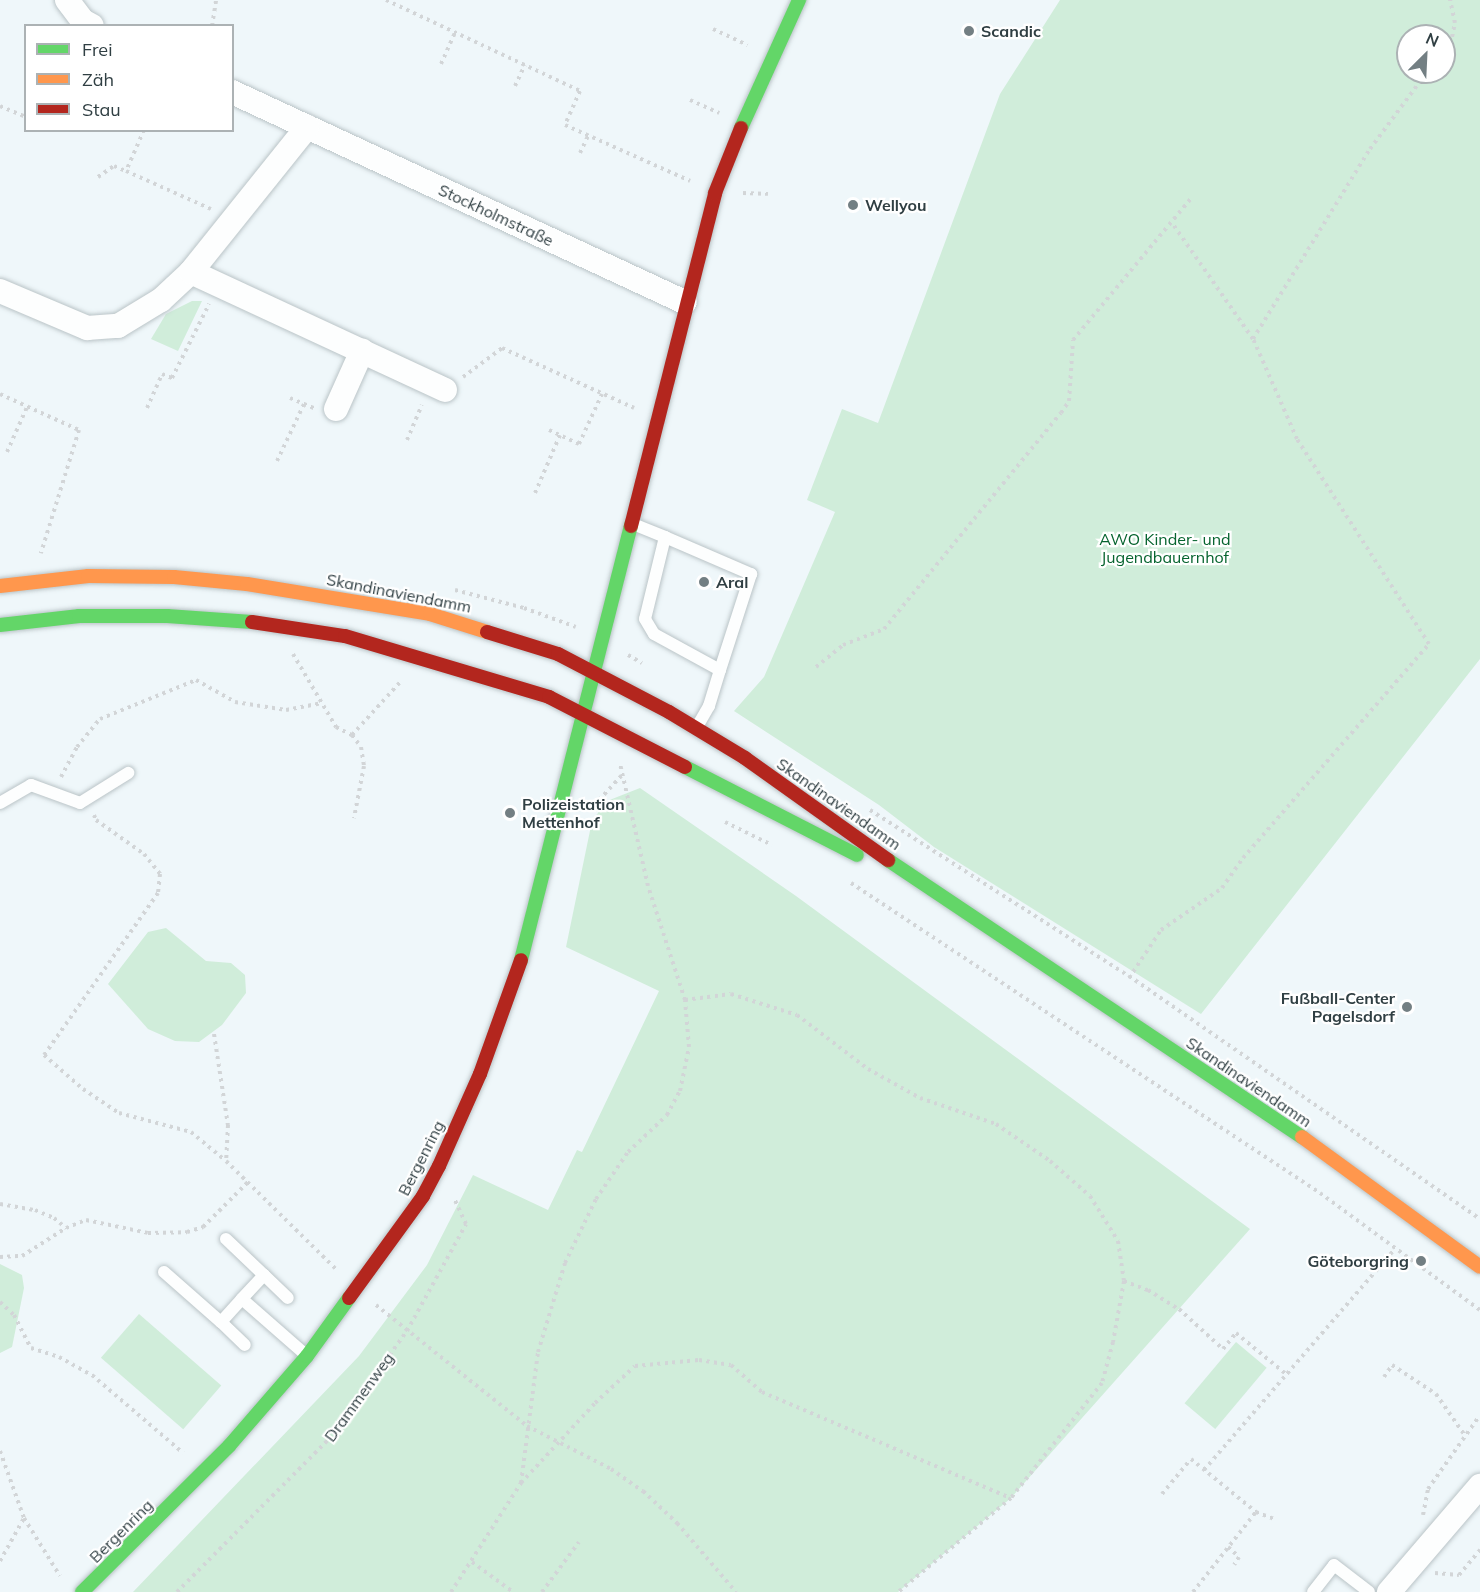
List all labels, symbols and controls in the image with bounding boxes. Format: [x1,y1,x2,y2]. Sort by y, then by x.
place label: Scandic [981,21,1041,41]
legend [24,24,234,132]
marker: Scandic [962,24,976,38]
north arrow [1396,24,1456,84]
text: N [1423,28,1442,51]
text: Frei [82,38,112,61]
text: Zäh [82,68,114,91]
text: Stau [82,98,121,121]
street label: Stockholmstraße [435,180,557,250]
place label: Wellyou [865,195,927,215]
marker: Wellyou [846,198,860,212]
park label: AWO Kinder- und Jugendbauernhof [1099,529,1231,567]
street label: Skandinaviendamm [325,570,473,616]
place label: Aral [716,572,748,592]
marker: Aral [697,575,711,589]
street label: Skandinaviendamm [773,754,905,854]
place label: Polizeistation Mettenhof [522,794,625,832]
marker: Polizeistation Mettenhof [503,806,517,820]
place label: Fußball-Center Pagelsdorf [1281,988,1395,1026]
marker: Fußball-Center Pagelsdorf [1400,1000,1414,1014]
street label: Skandinaviendamm [1183,1033,1315,1131]
street label: Bergenring [394,1117,448,1199]
place label: Göteborgring [1307,1251,1409,1271]
marker: Göteborgring [1414,1254,1428,1268]
street label: Drammenweg [320,1349,398,1445]
street label: Bergenring [85,1495,157,1567]

